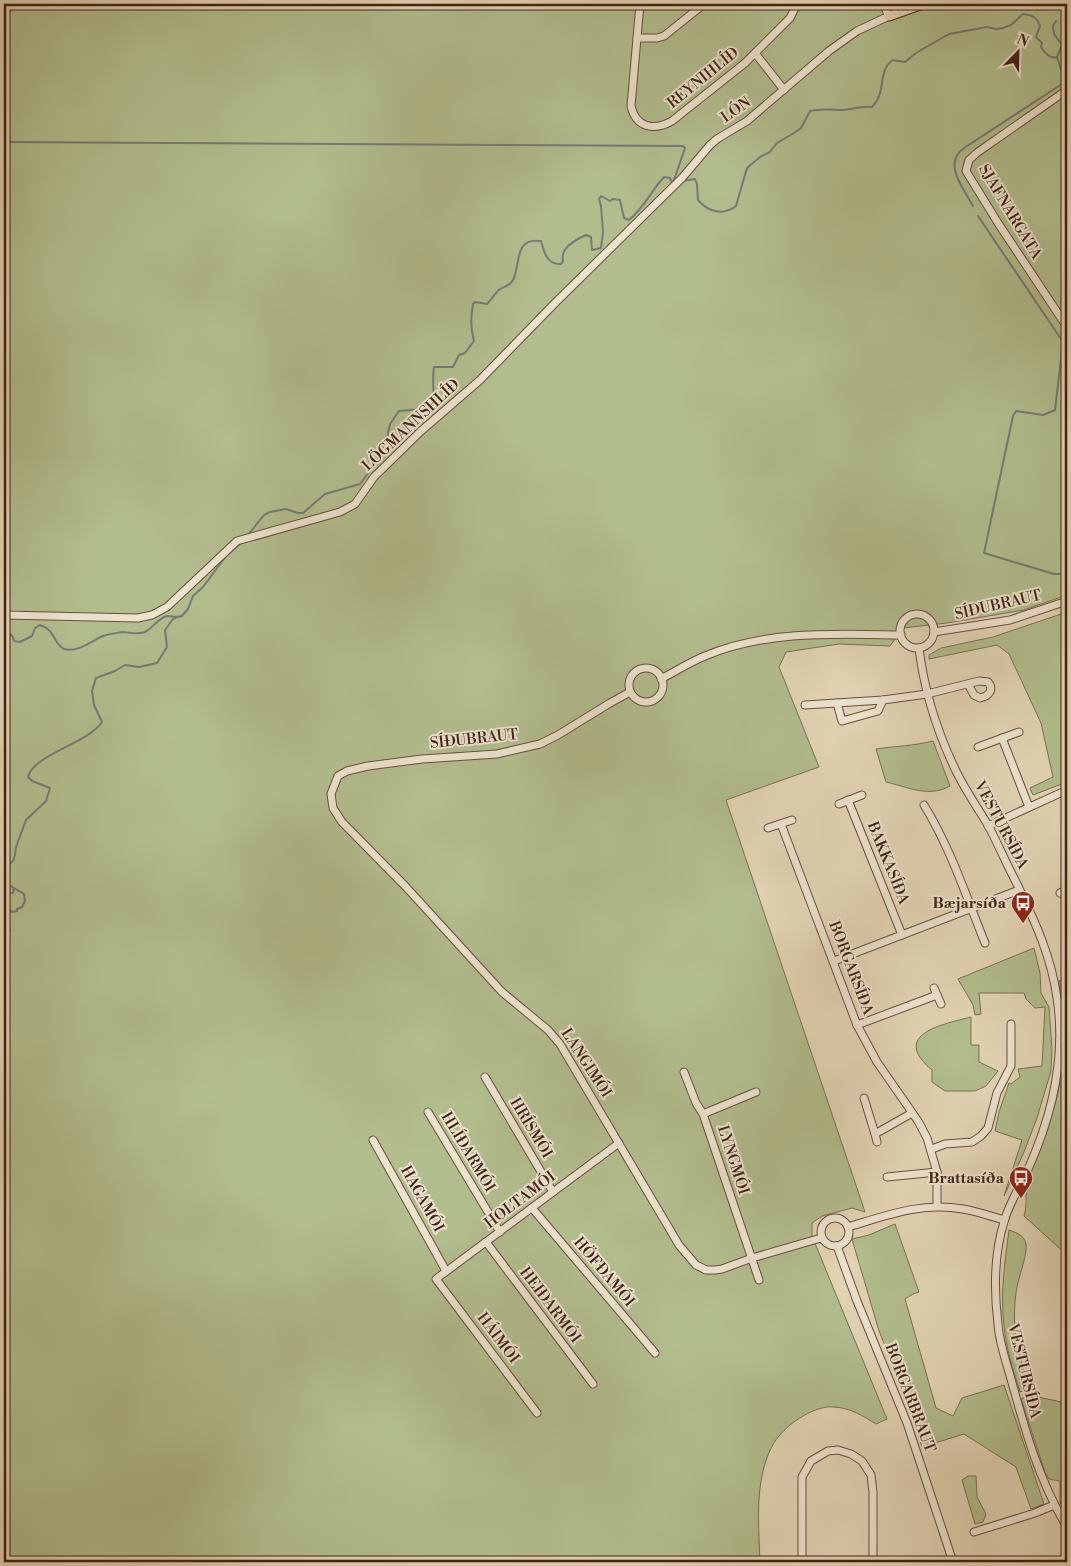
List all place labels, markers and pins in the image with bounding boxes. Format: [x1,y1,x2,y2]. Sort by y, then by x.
bus stop icon: Bæjarsíða [1010,890,1036,924]
place label: Bæjarsíða [933,894,1007,913]
bus stop icon: Brattasíða [1008,1165,1034,1199]
place label: Brattasíða [928,1169,1005,1188]

